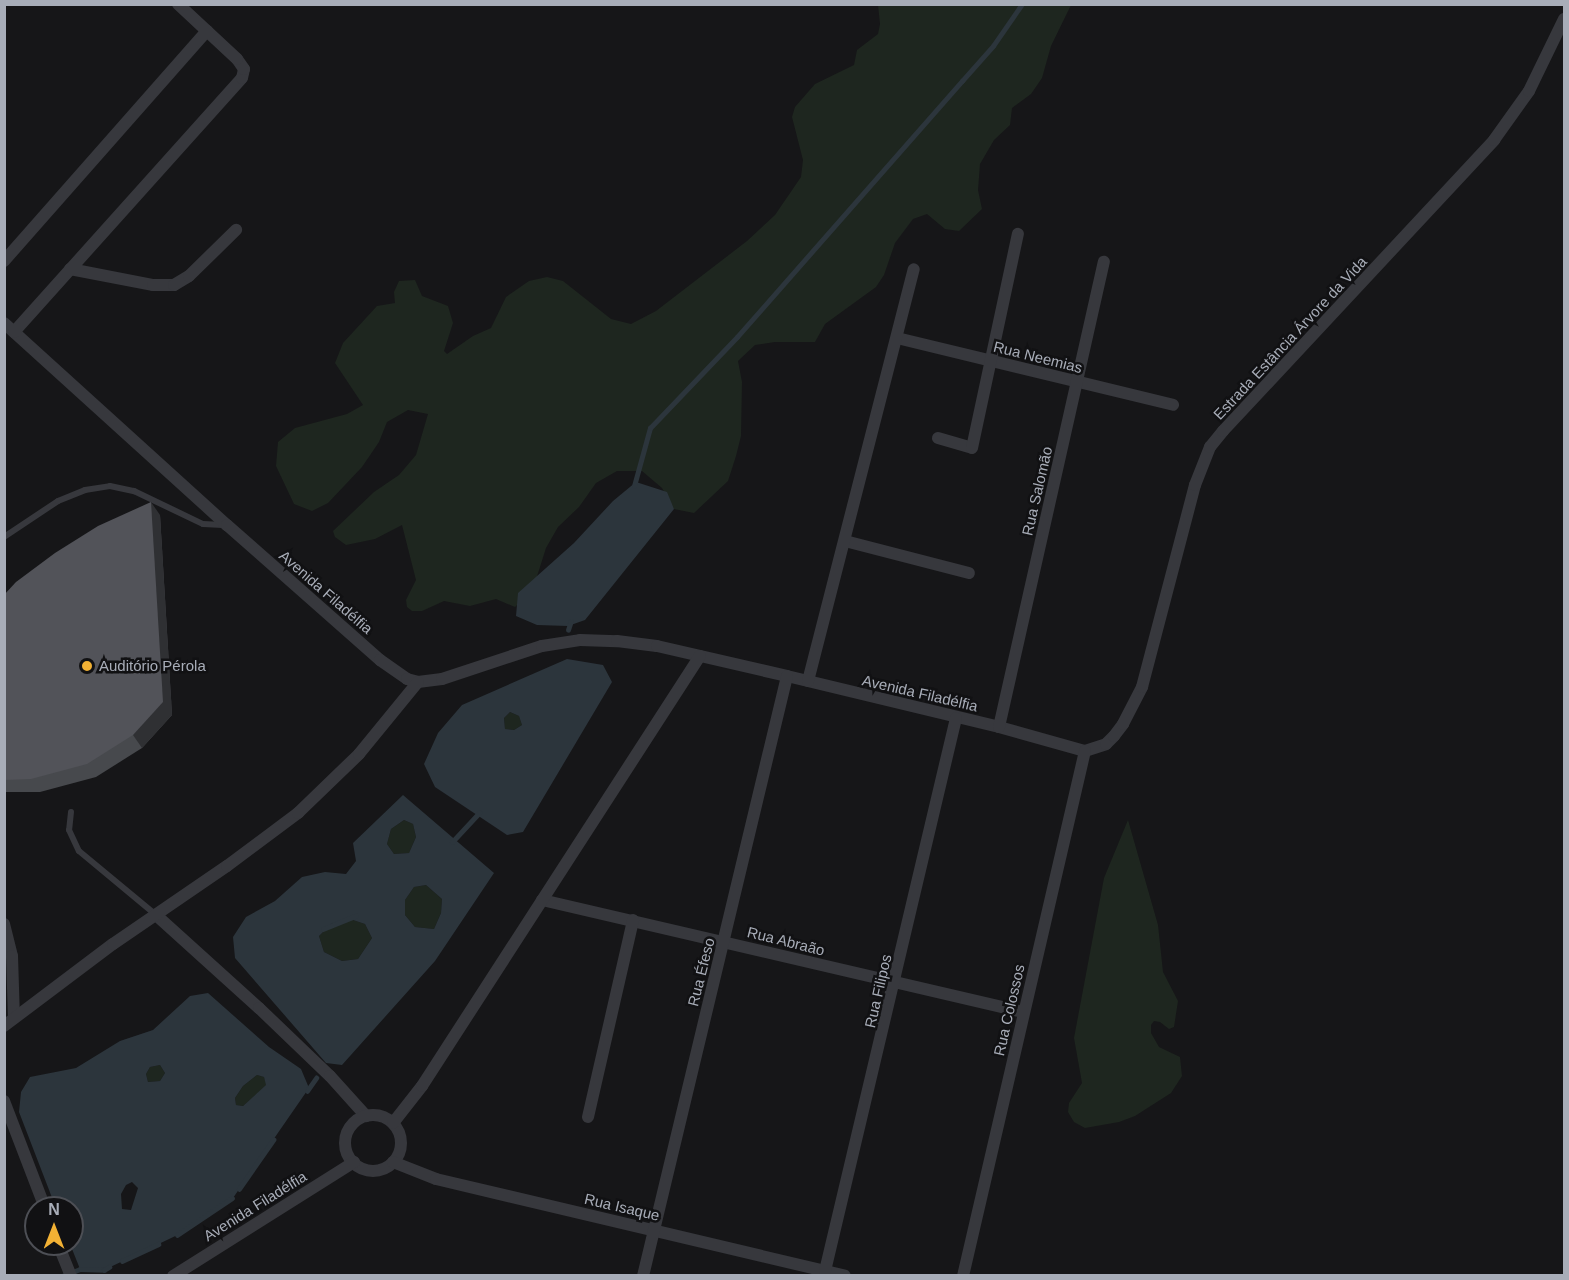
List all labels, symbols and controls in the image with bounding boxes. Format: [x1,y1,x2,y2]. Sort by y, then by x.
street label: Estrada Estância Árvore da Vida [1210,253,1370,423]
street label: Rua Neemias [992,337,1084,377]
street label: Rua Salomão [1018,445,1056,537]
street label: Avenida Filadélfia [276,546,376,638]
place label: Auditório Pérola [99,657,206,675]
marker: Auditório Pérola [80,659,94,673]
street label: Avenida Filadélfia [860,671,980,715]
street label: Rua Abraão [745,923,827,959]
street label: Rua Éfeso [684,936,718,1008]
street label: Rua Filipos [861,952,895,1030]
street label: Rua Colossos [990,962,1028,1058]
street label: Avenida Filadélfia [200,1167,310,1245]
street label: Rua Isaque [583,1190,661,1224]
north arrow [24,1196,84,1256]
text: N [48,1201,60,1218]

